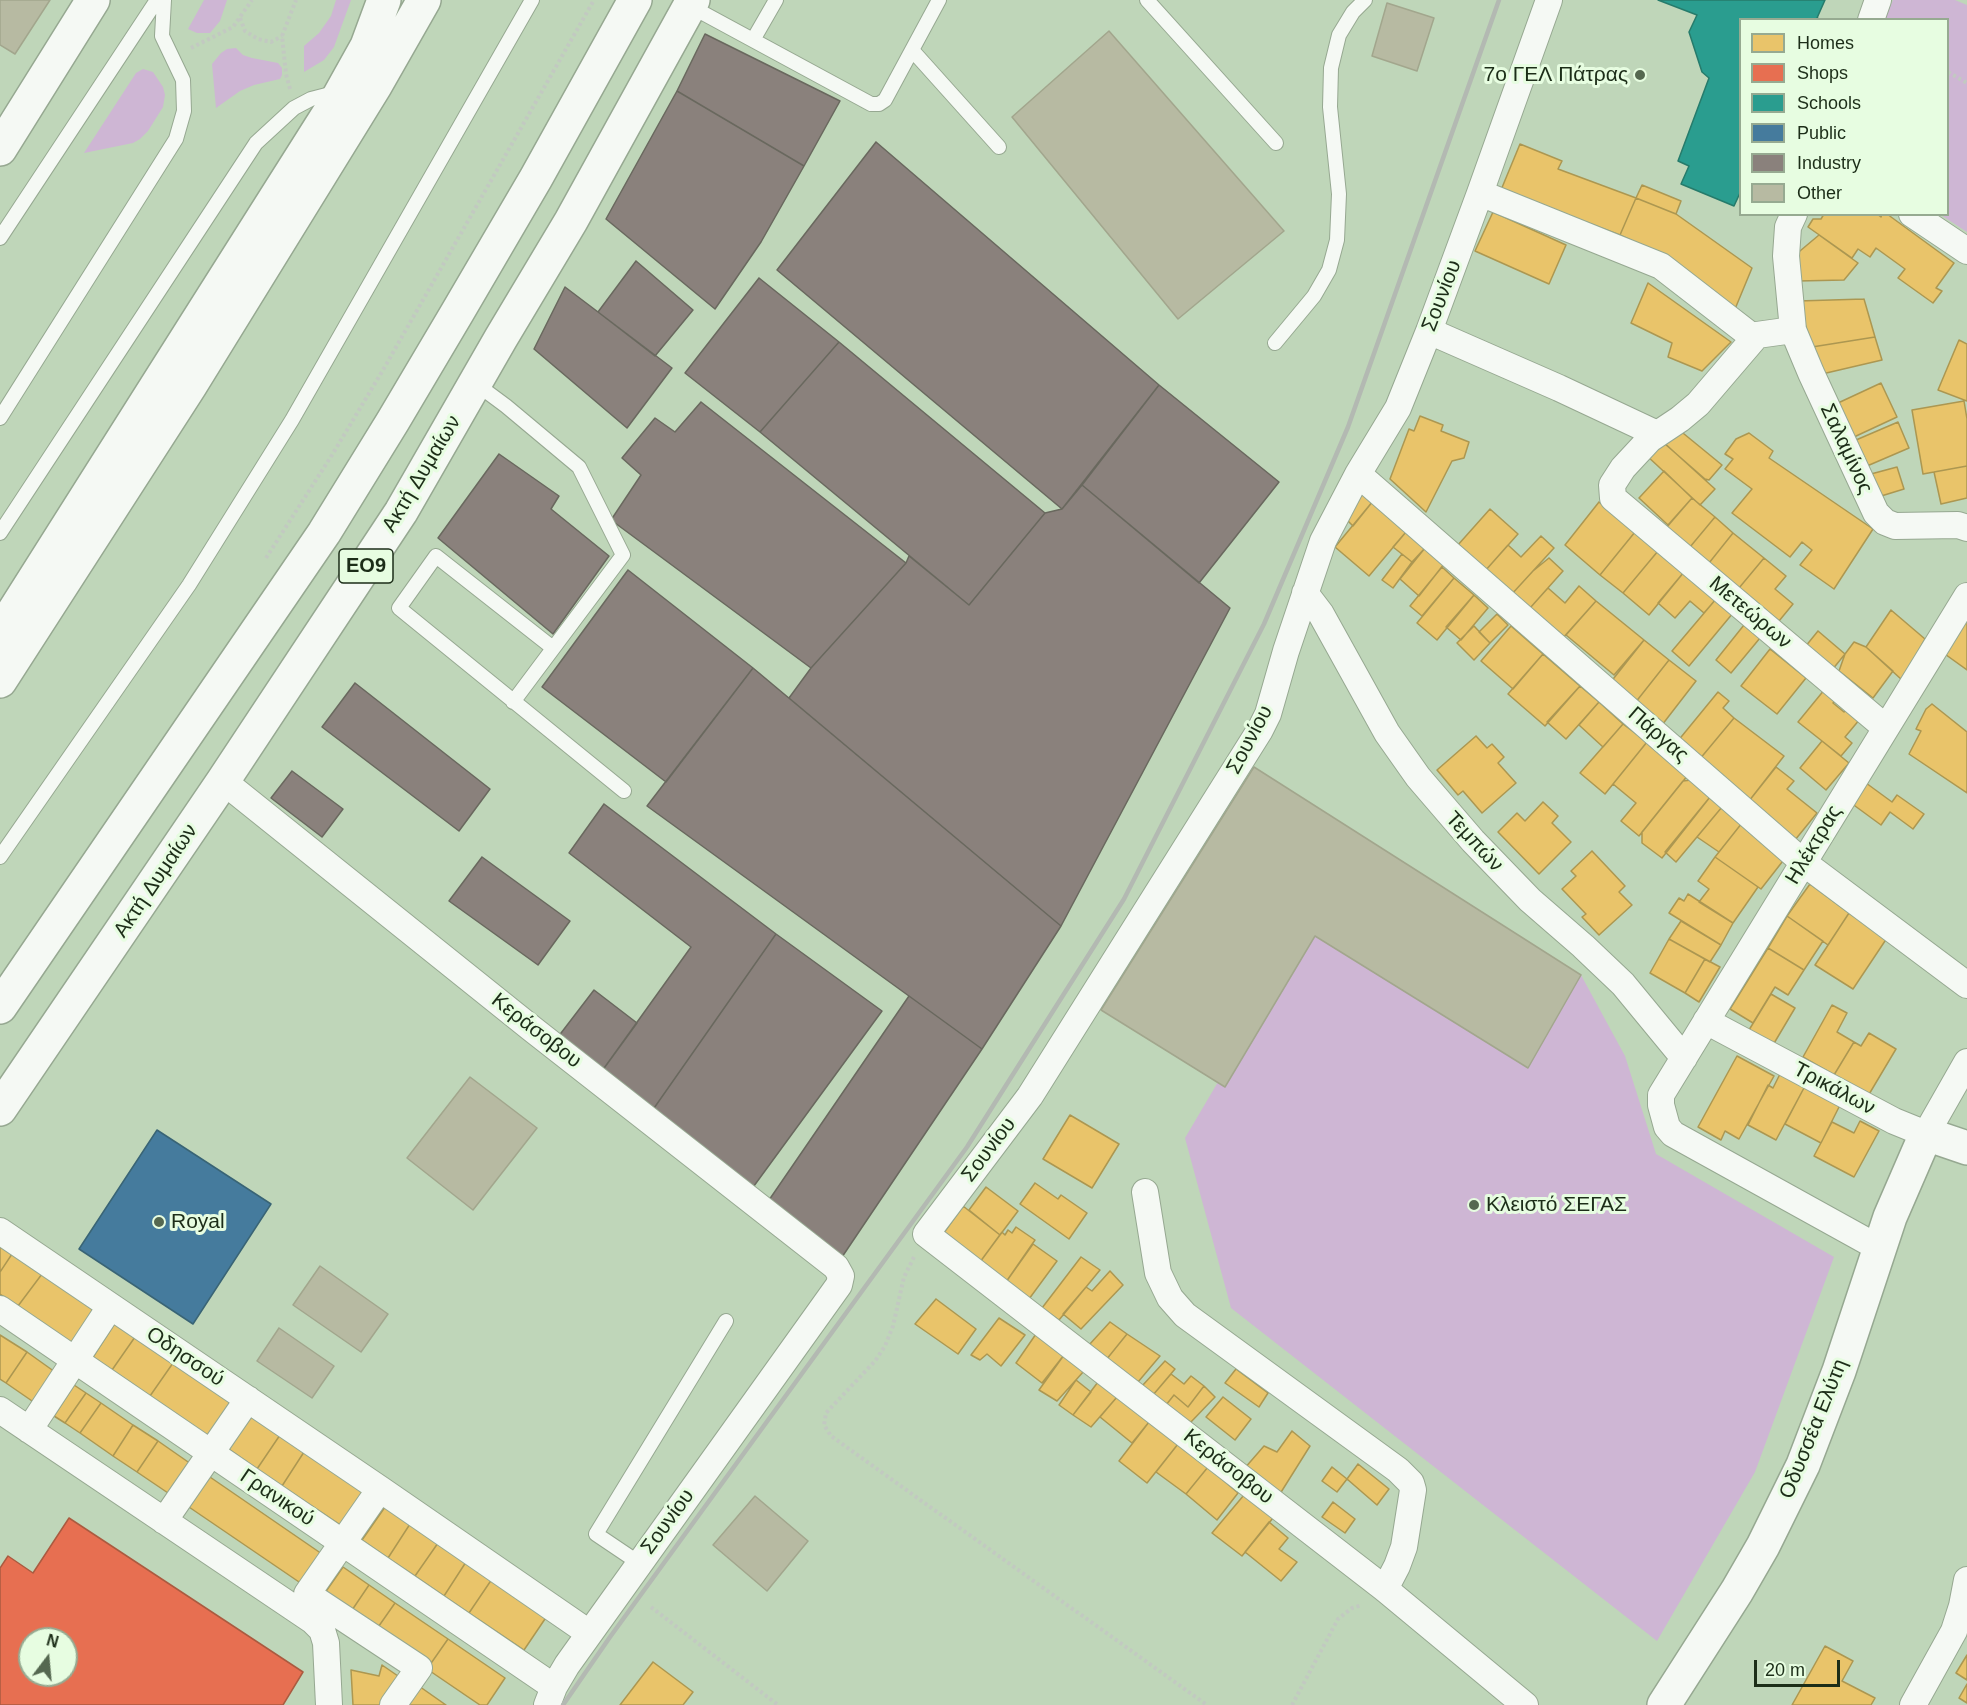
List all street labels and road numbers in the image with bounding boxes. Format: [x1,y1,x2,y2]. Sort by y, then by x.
street label: Σουνίου [1417,257,1467,335]
street label: Σαλαμίνος [1814,400,1878,498]
street label: Ακτή Δυμαίων [377,411,467,537]
road number: ΕΟ9 [339,549,393,583]
street label: Μετεώρων [1704,571,1796,655]
street label: Σουνίου [1221,701,1279,779]
street label: Πάργας [1623,702,1693,768]
street label: Ηλέκτρας [1781,801,1847,889]
street label: Τεμπών [1440,807,1508,877]
street label: Ακτή Δυμαίων [109,819,203,943]
street label: Κεράσοβου [486,988,586,1074]
street label: Τρικάλων [1789,1057,1879,1121]
street label: Σουνίου [957,1113,1021,1187]
street label: Οδησσού [141,1322,229,1392]
street label: Οδυσσέα Ελύτη [1775,1356,1853,1502]
street label: Κεράσοβου [1178,1424,1278,1510]
street label: Γρανικού [235,1464,319,1532]
street label: Σουνίου [636,1484,700,1560]

